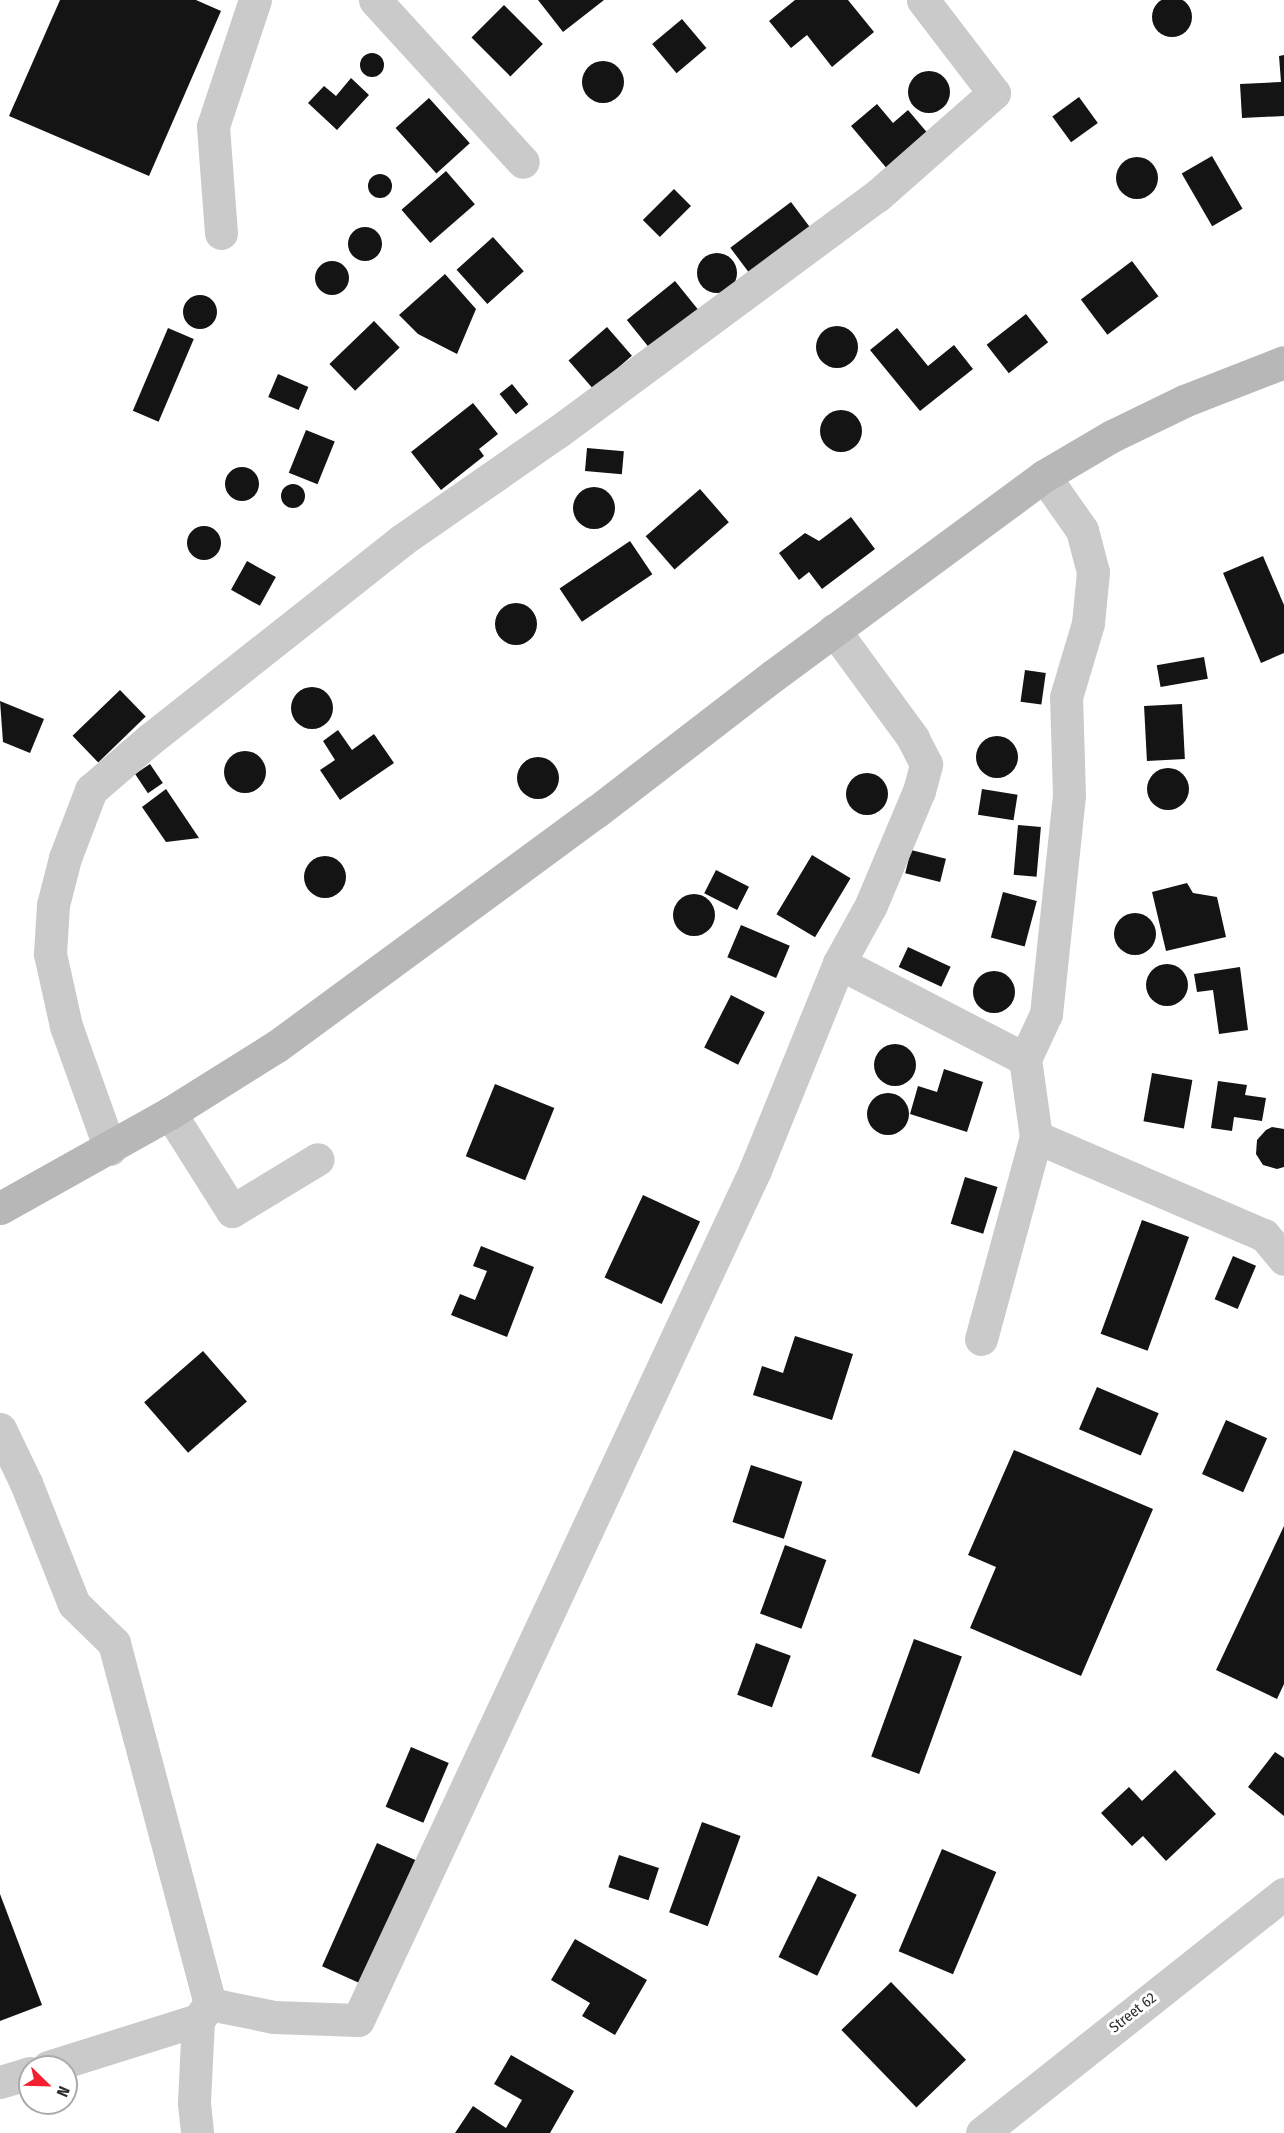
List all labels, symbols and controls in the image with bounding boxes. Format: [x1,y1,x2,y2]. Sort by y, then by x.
street label: Street 62 [1106,1989,1160,2037]
north arrow [18,2055,78,2115]
text: N [53,2083,74,2100]

